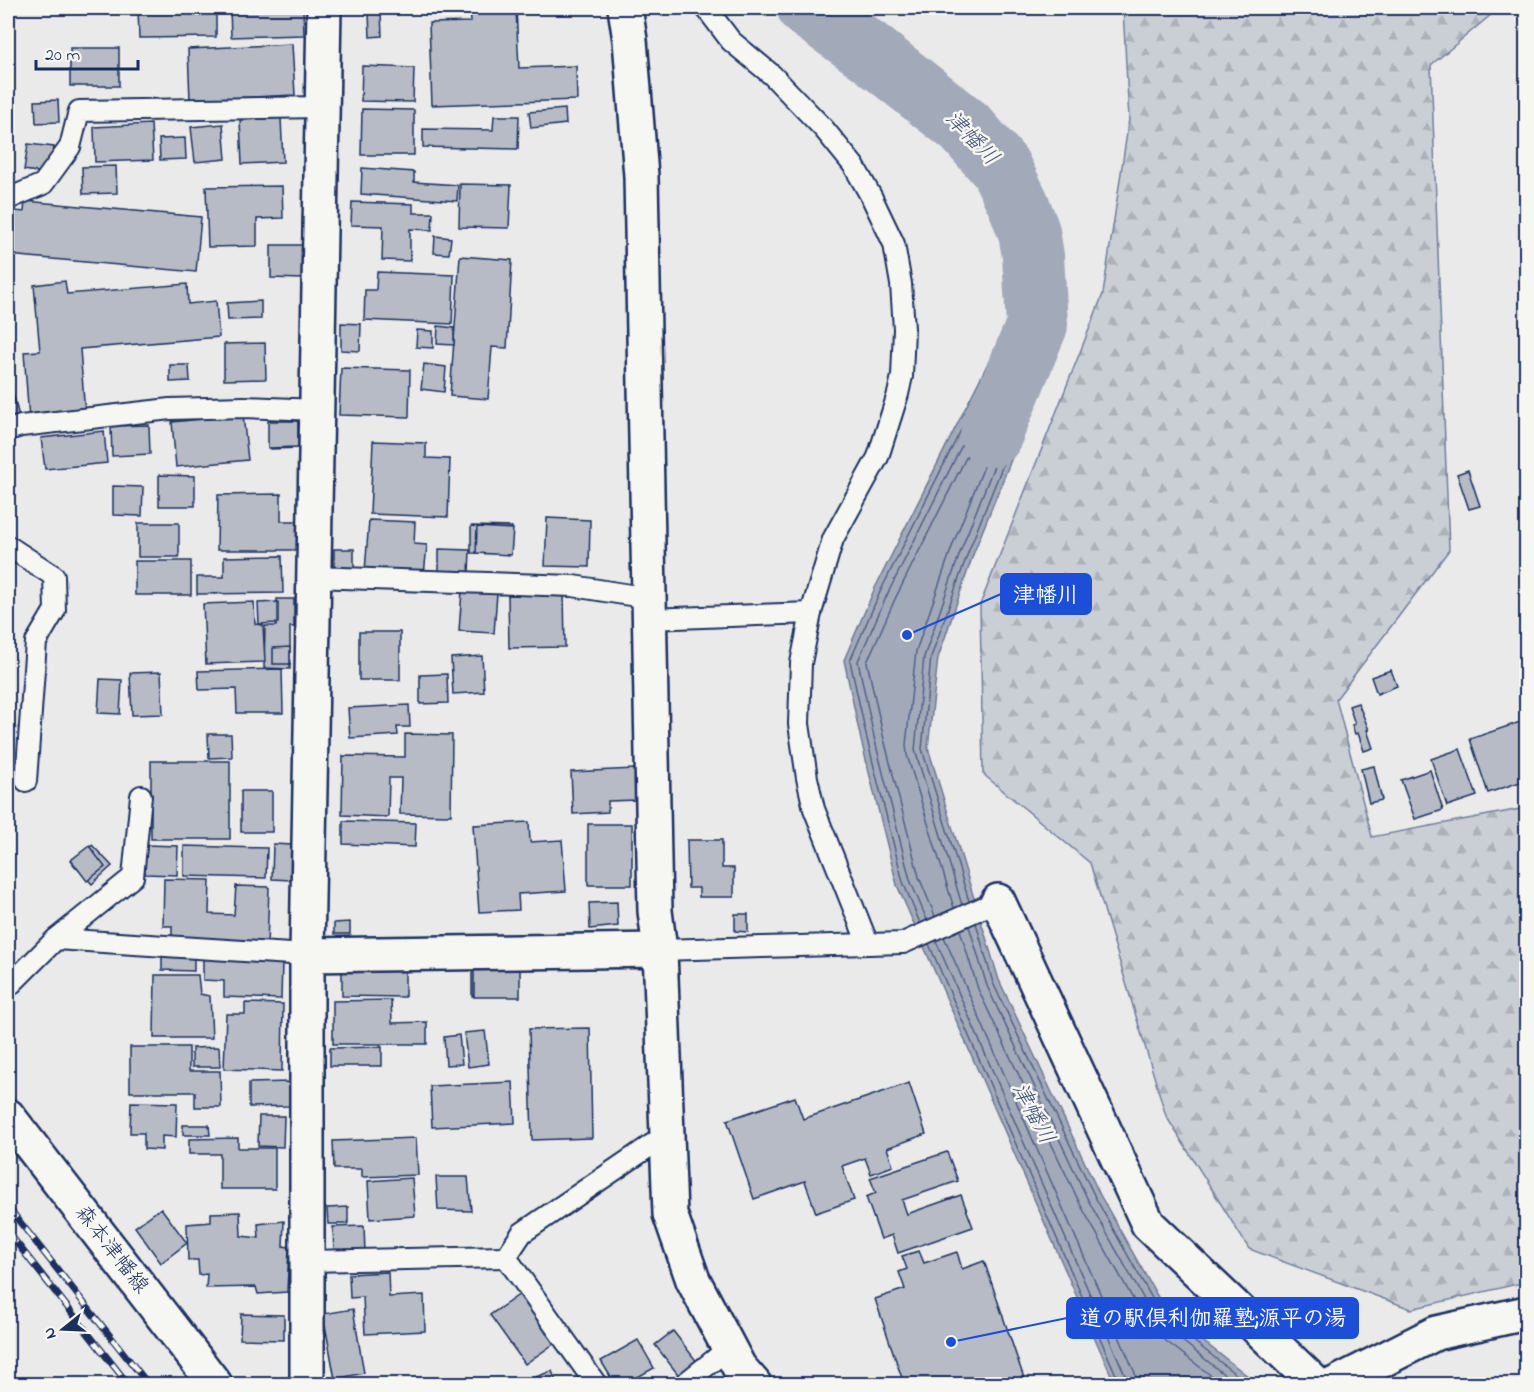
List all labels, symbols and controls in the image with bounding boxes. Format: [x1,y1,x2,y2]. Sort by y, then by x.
scale bar [36,33,138,71]
text: 20 m [45,43,80,69]
water label: 津幡川 [937,104,1005,174]
callout: 津幡川 [1001,574,1091,614]
text: 津幡川 [1013,581,1079,613]
water label: 津幡川 [1002,1077,1062,1151]
street label: 森本津幡線 [67,1199,155,1301]
callout: 道の駅倶利伽羅塾;源平の湯 [1067,1298,1358,1338]
north arrow [33,1299,93,1359]
text: 道の駅倶利伽羅塾;源平の湯 [1080,1304,1346,1336]
text: N [37,1324,64,1342]

